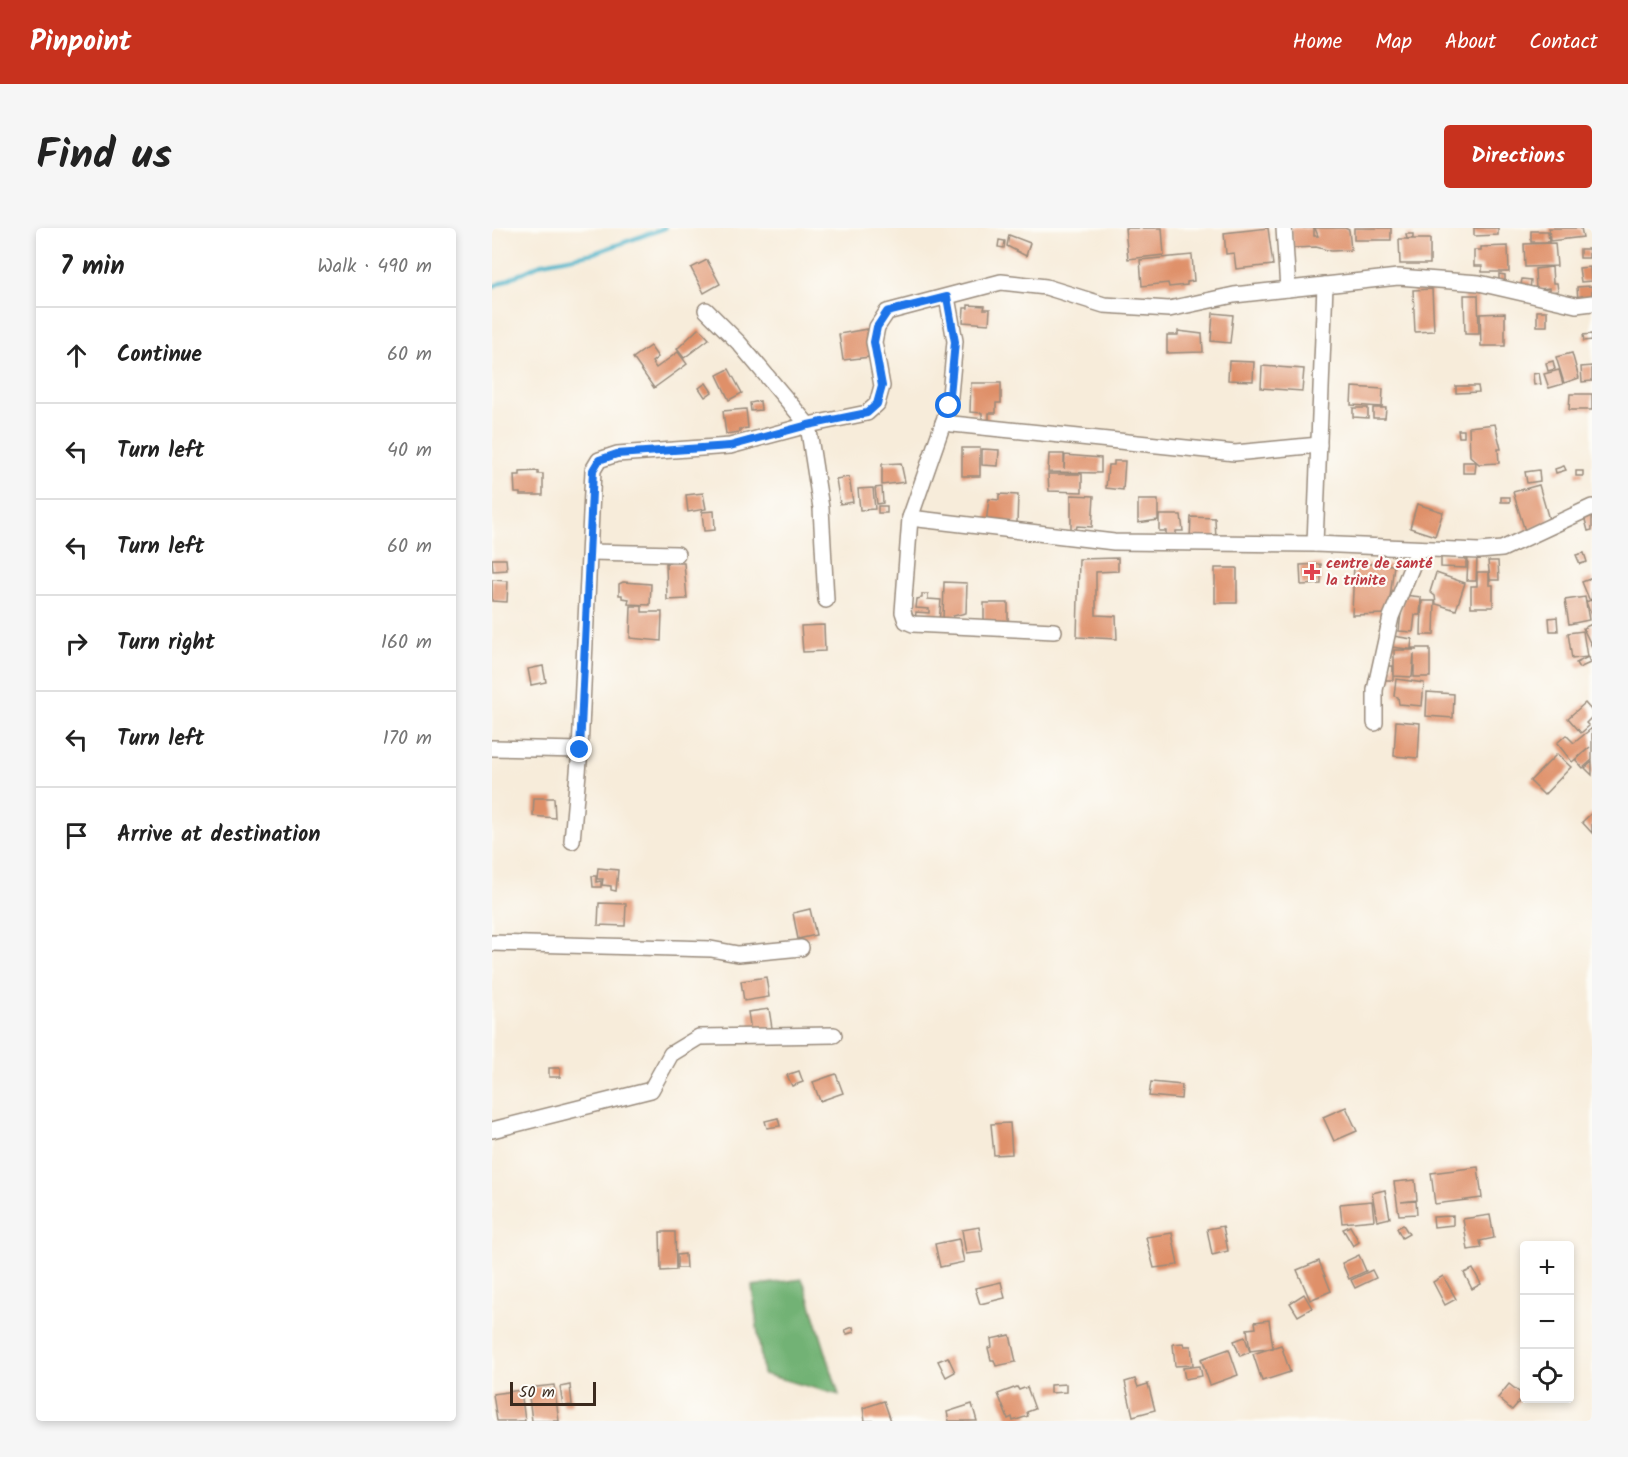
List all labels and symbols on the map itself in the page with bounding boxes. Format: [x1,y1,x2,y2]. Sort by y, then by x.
route start [935,392,961,418]
place label: centre de santé la trinite [1326,552,1433,593]
marker: centre de santé la trinite [1303,563,1321,581]
route end [566,736,592,762]
scale bar [510,1379,596,1406]

